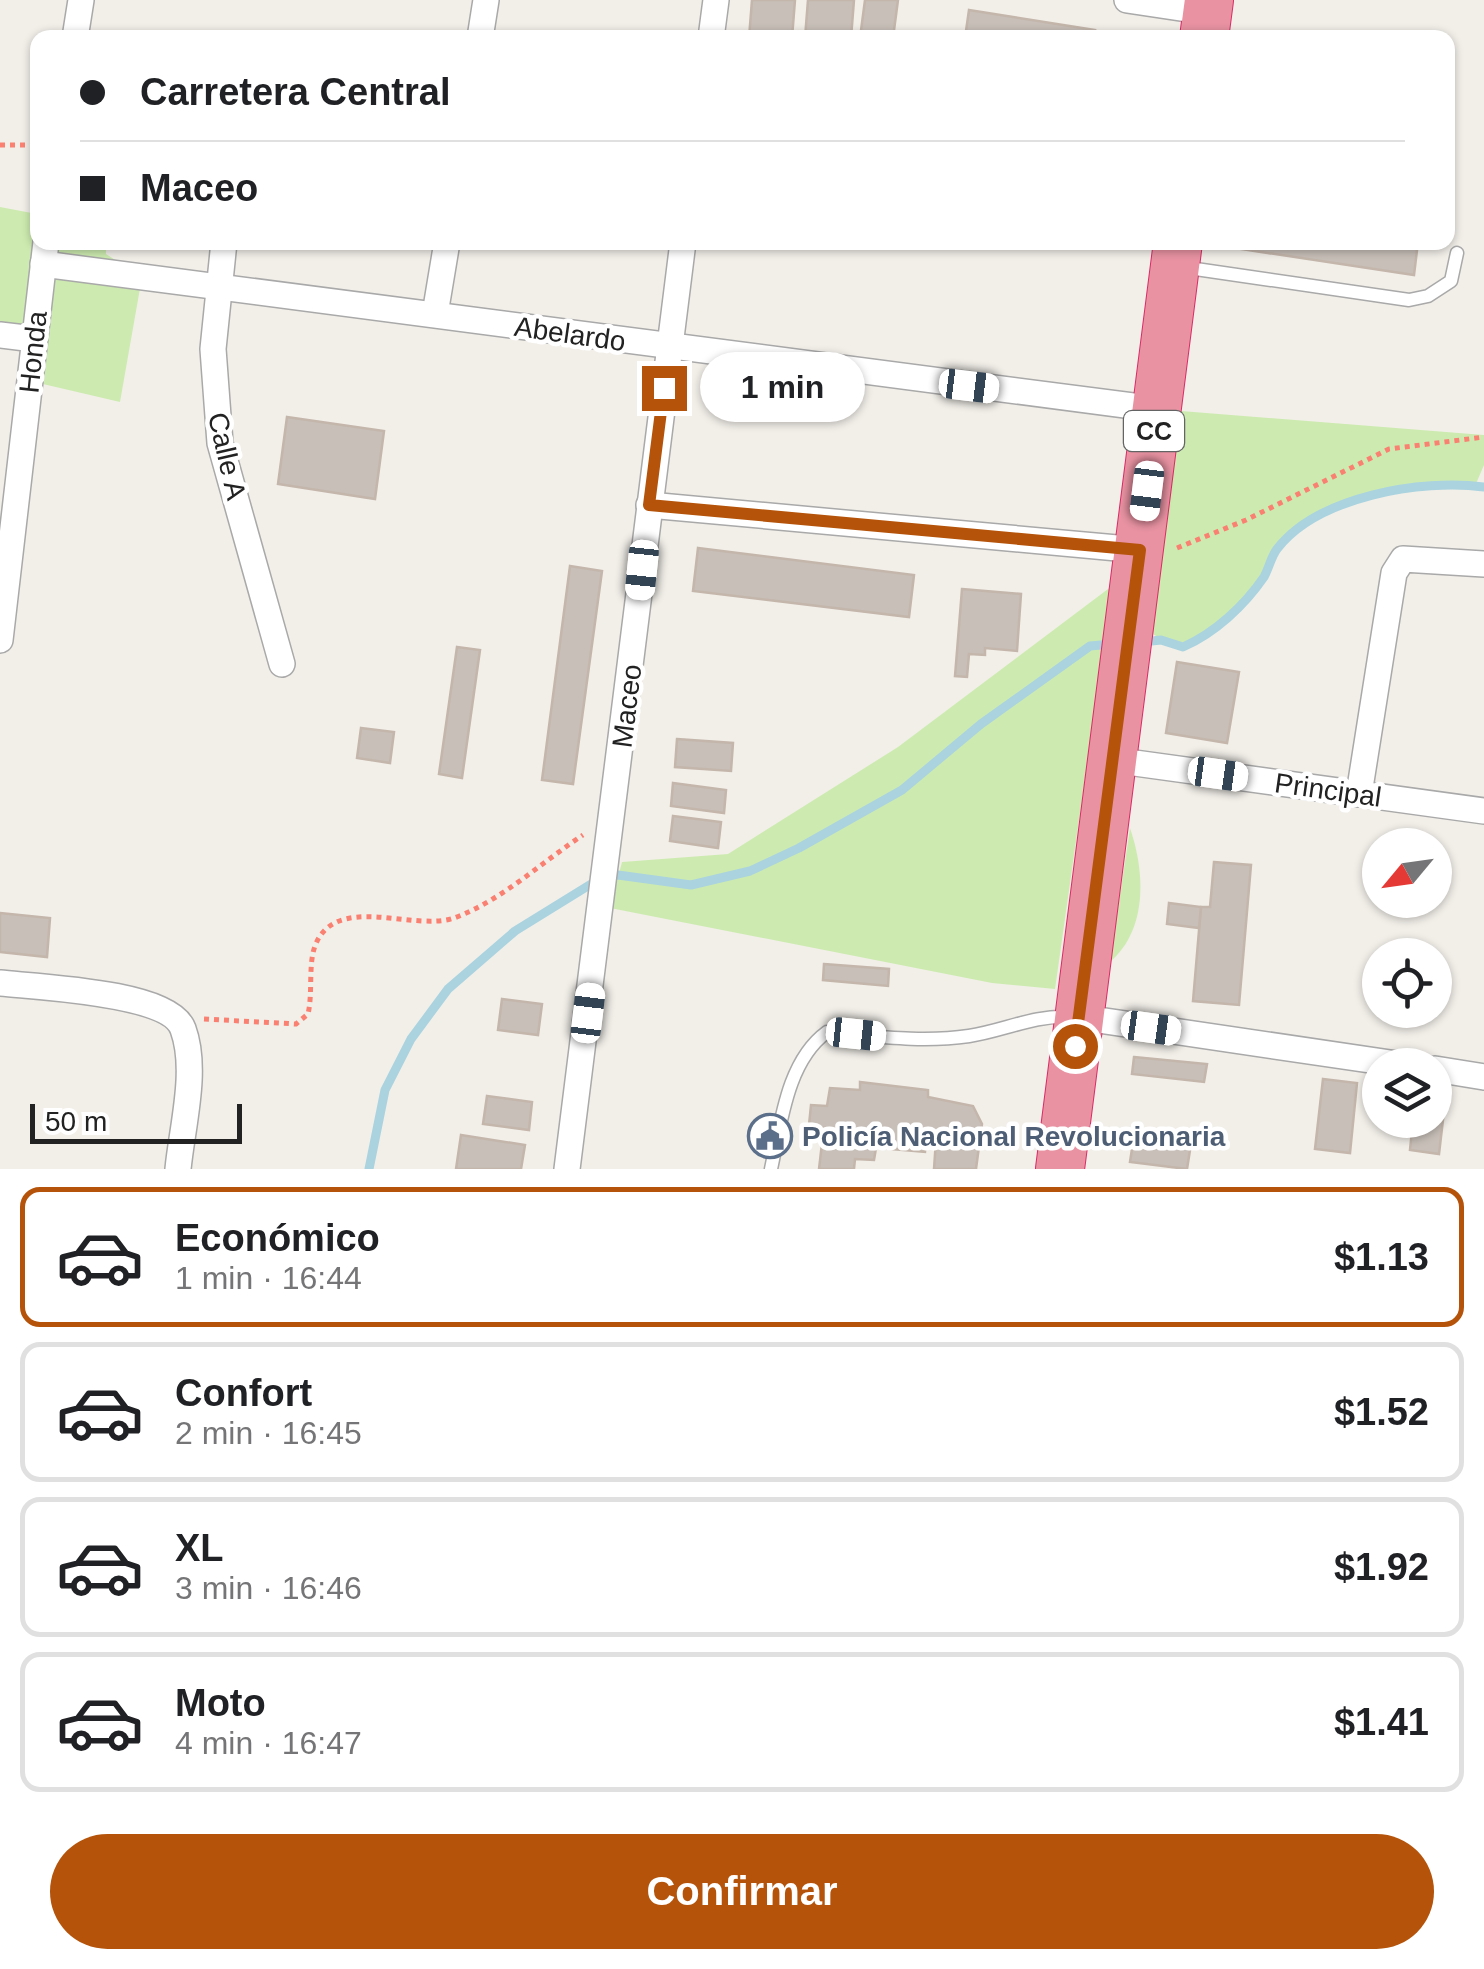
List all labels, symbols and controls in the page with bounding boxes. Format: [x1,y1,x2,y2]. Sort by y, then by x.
text: Carretera Central [140,71,450,113]
text: Maceo [140,167,258,209]
street label: Honda [13,309,53,395]
street label: Abelardo [512,311,628,357]
callout: 1 min [699,353,864,423]
route end [642,366,687,411]
car [937,367,1001,405]
text: 1 min [741,369,824,405]
street label: Calle A [202,409,252,503]
road number: CC [1124,411,1184,451]
car [1128,459,1166,523]
car [624,539,660,601]
street label: Maceo [606,662,648,750]
car [1186,755,1250,793]
street label: Principal [1273,767,1383,813]
north arrow [1362,828,1452,918]
map controls [1362,828,1452,1138]
button: locate [1362,938,1452,1028]
car [569,981,607,1045]
car [1119,1009,1183,1047]
car [825,1016,887,1052]
route start [1053,1024,1098,1069]
button: layers [1362,1048,1452,1138]
scale bar [30,1099,242,1144]
text: 50 m [45,1106,107,1137]
public building icon: Policía Nacional Revolucionaria [747,1113,793,1159]
place label: Policía Nacional Revolucionaria [802,1121,1226,1152]
icon: car [55,1212,145,1302]
text: Económico [175,1217,380,1259]
text: $1.13 [1334,1236,1429,1278]
text: 1 min · 16:44 [175,1260,362,1296]
icon: car [55,1367,145,1457]
text: Confort [175,1372,312,1414]
text: $1.52 [1334,1391,1429,1433]
text: 2 min · 16:45 [175,1415,362,1451]
icon: car [55,1522,145,1612]
text: XL [175,1527,224,1569]
text: $1.92 [1334,1546,1429,1588]
text: 3 min · 16:46 [175,1570,362,1606]
icon: car [55,1677,145,1767]
text: Moto [175,1682,266,1724]
text: $1.41 [1334,1701,1429,1743]
text: 4 min · 16:47 [175,1725,362,1761]
button: Confirmar [50,1834,1434,1949]

